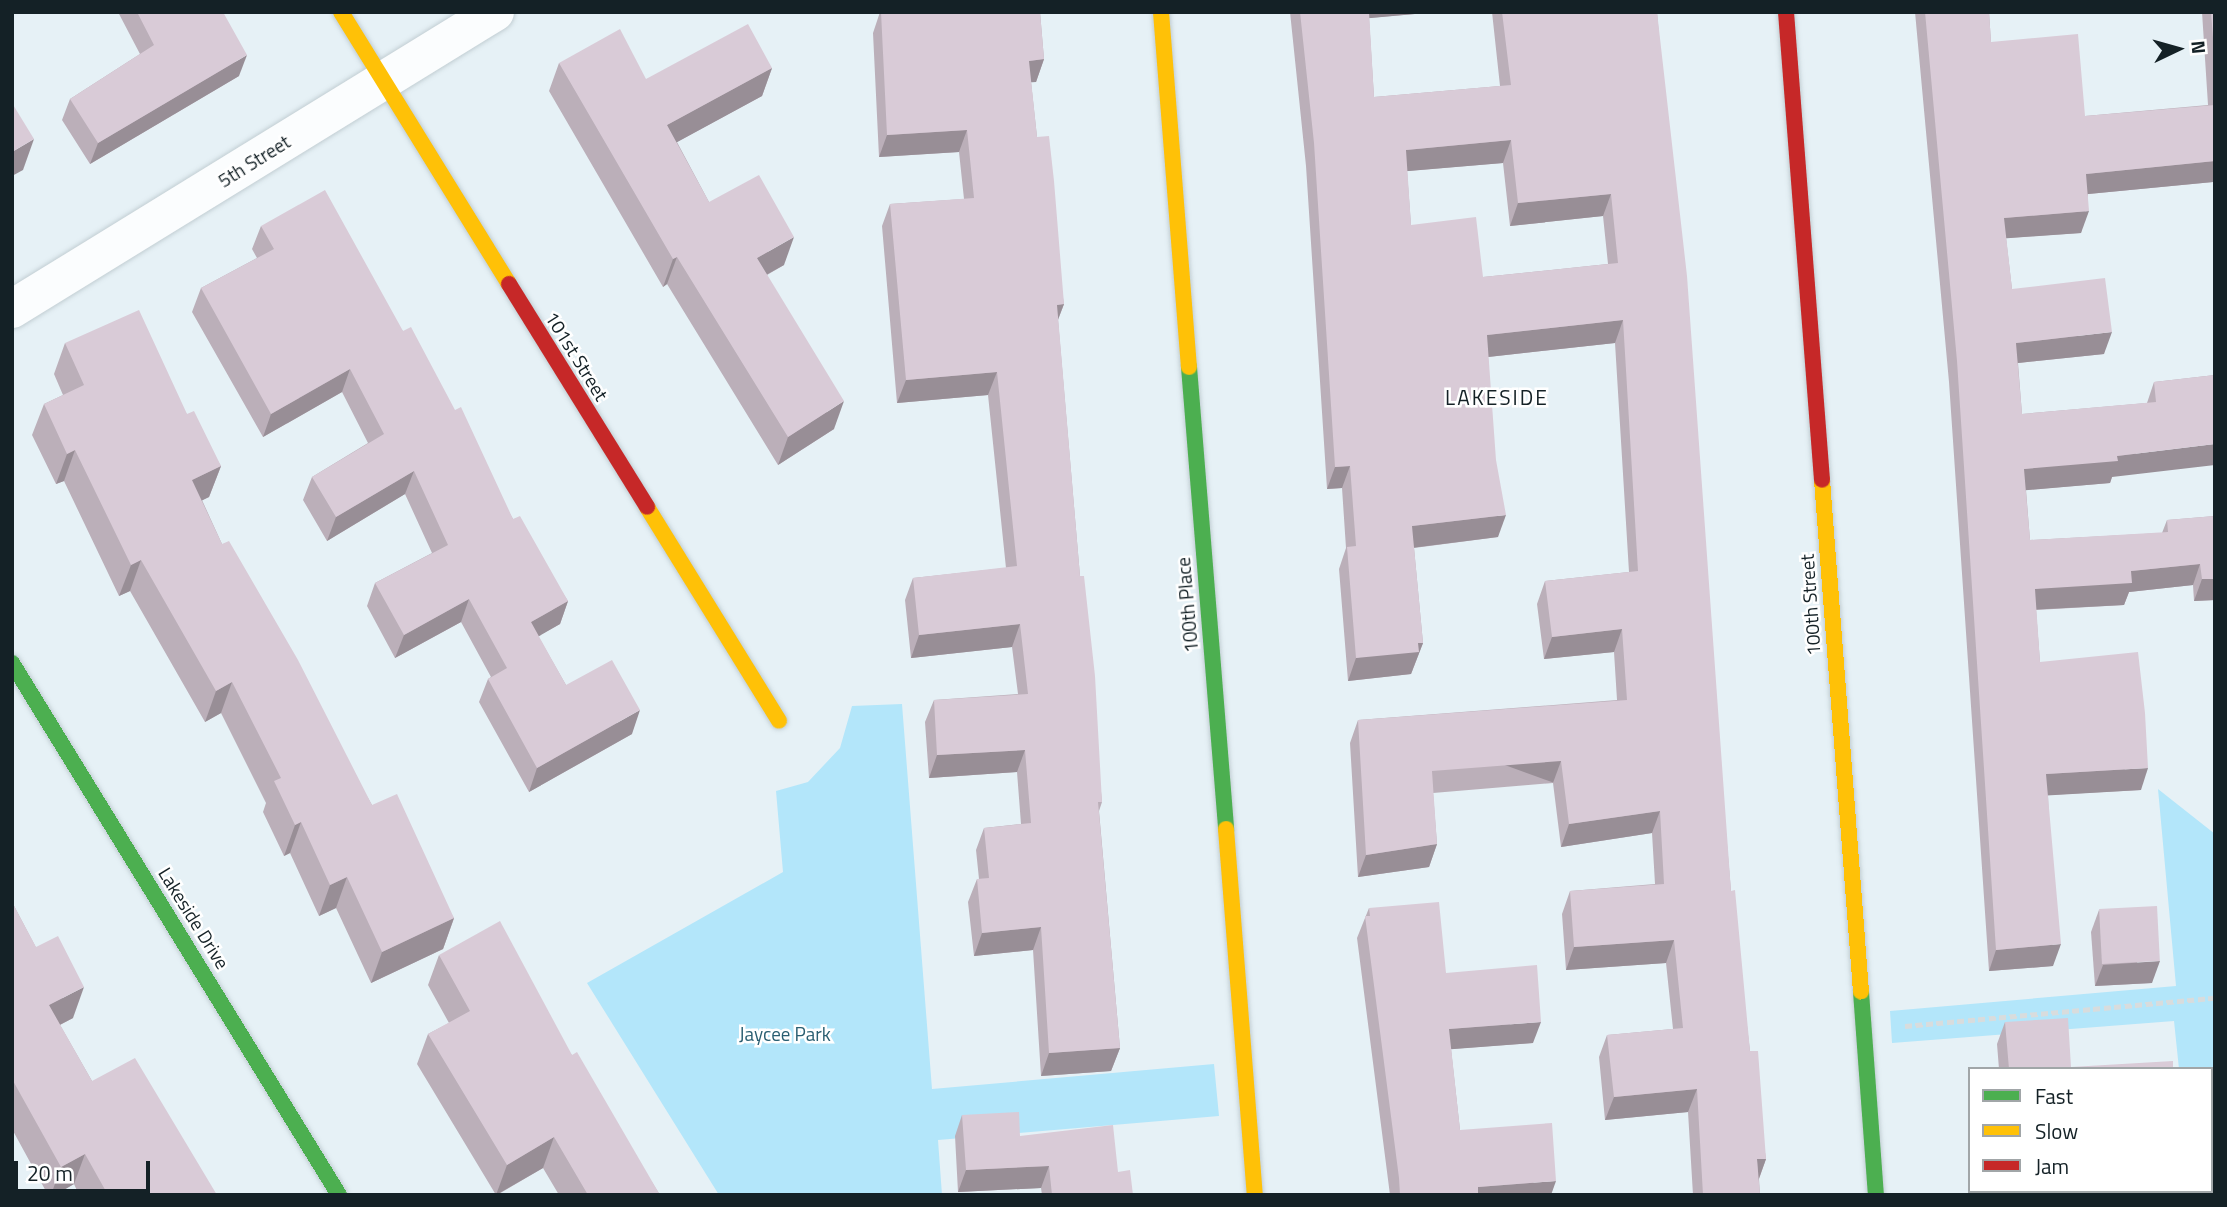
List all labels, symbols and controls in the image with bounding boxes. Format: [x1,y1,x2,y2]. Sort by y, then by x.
north arrow [2143,14,2213,84]
text: N [2184,39,2214,55]
street label: 5th Street [214,130,294,192]
street label: 101st Street [541,307,613,405]
district label: LAKESIDE [1446,384,1548,410]
street label: 100th Street [1795,553,1825,657]
street label: 100th Place [1171,556,1203,654]
street label: Lakeside Drive [154,863,234,973]
park label: Jaycee Park [739,1023,831,1045]
legend [1968,1067,2213,1193]
text: Fast [2035,1080,2073,1112]
text: Slow [2035,1115,2078,1147]
scale bar [18,1148,154,1192]
text: Jam [2035,1150,2069,1182]
text: 20 m [27,1157,73,1189]

